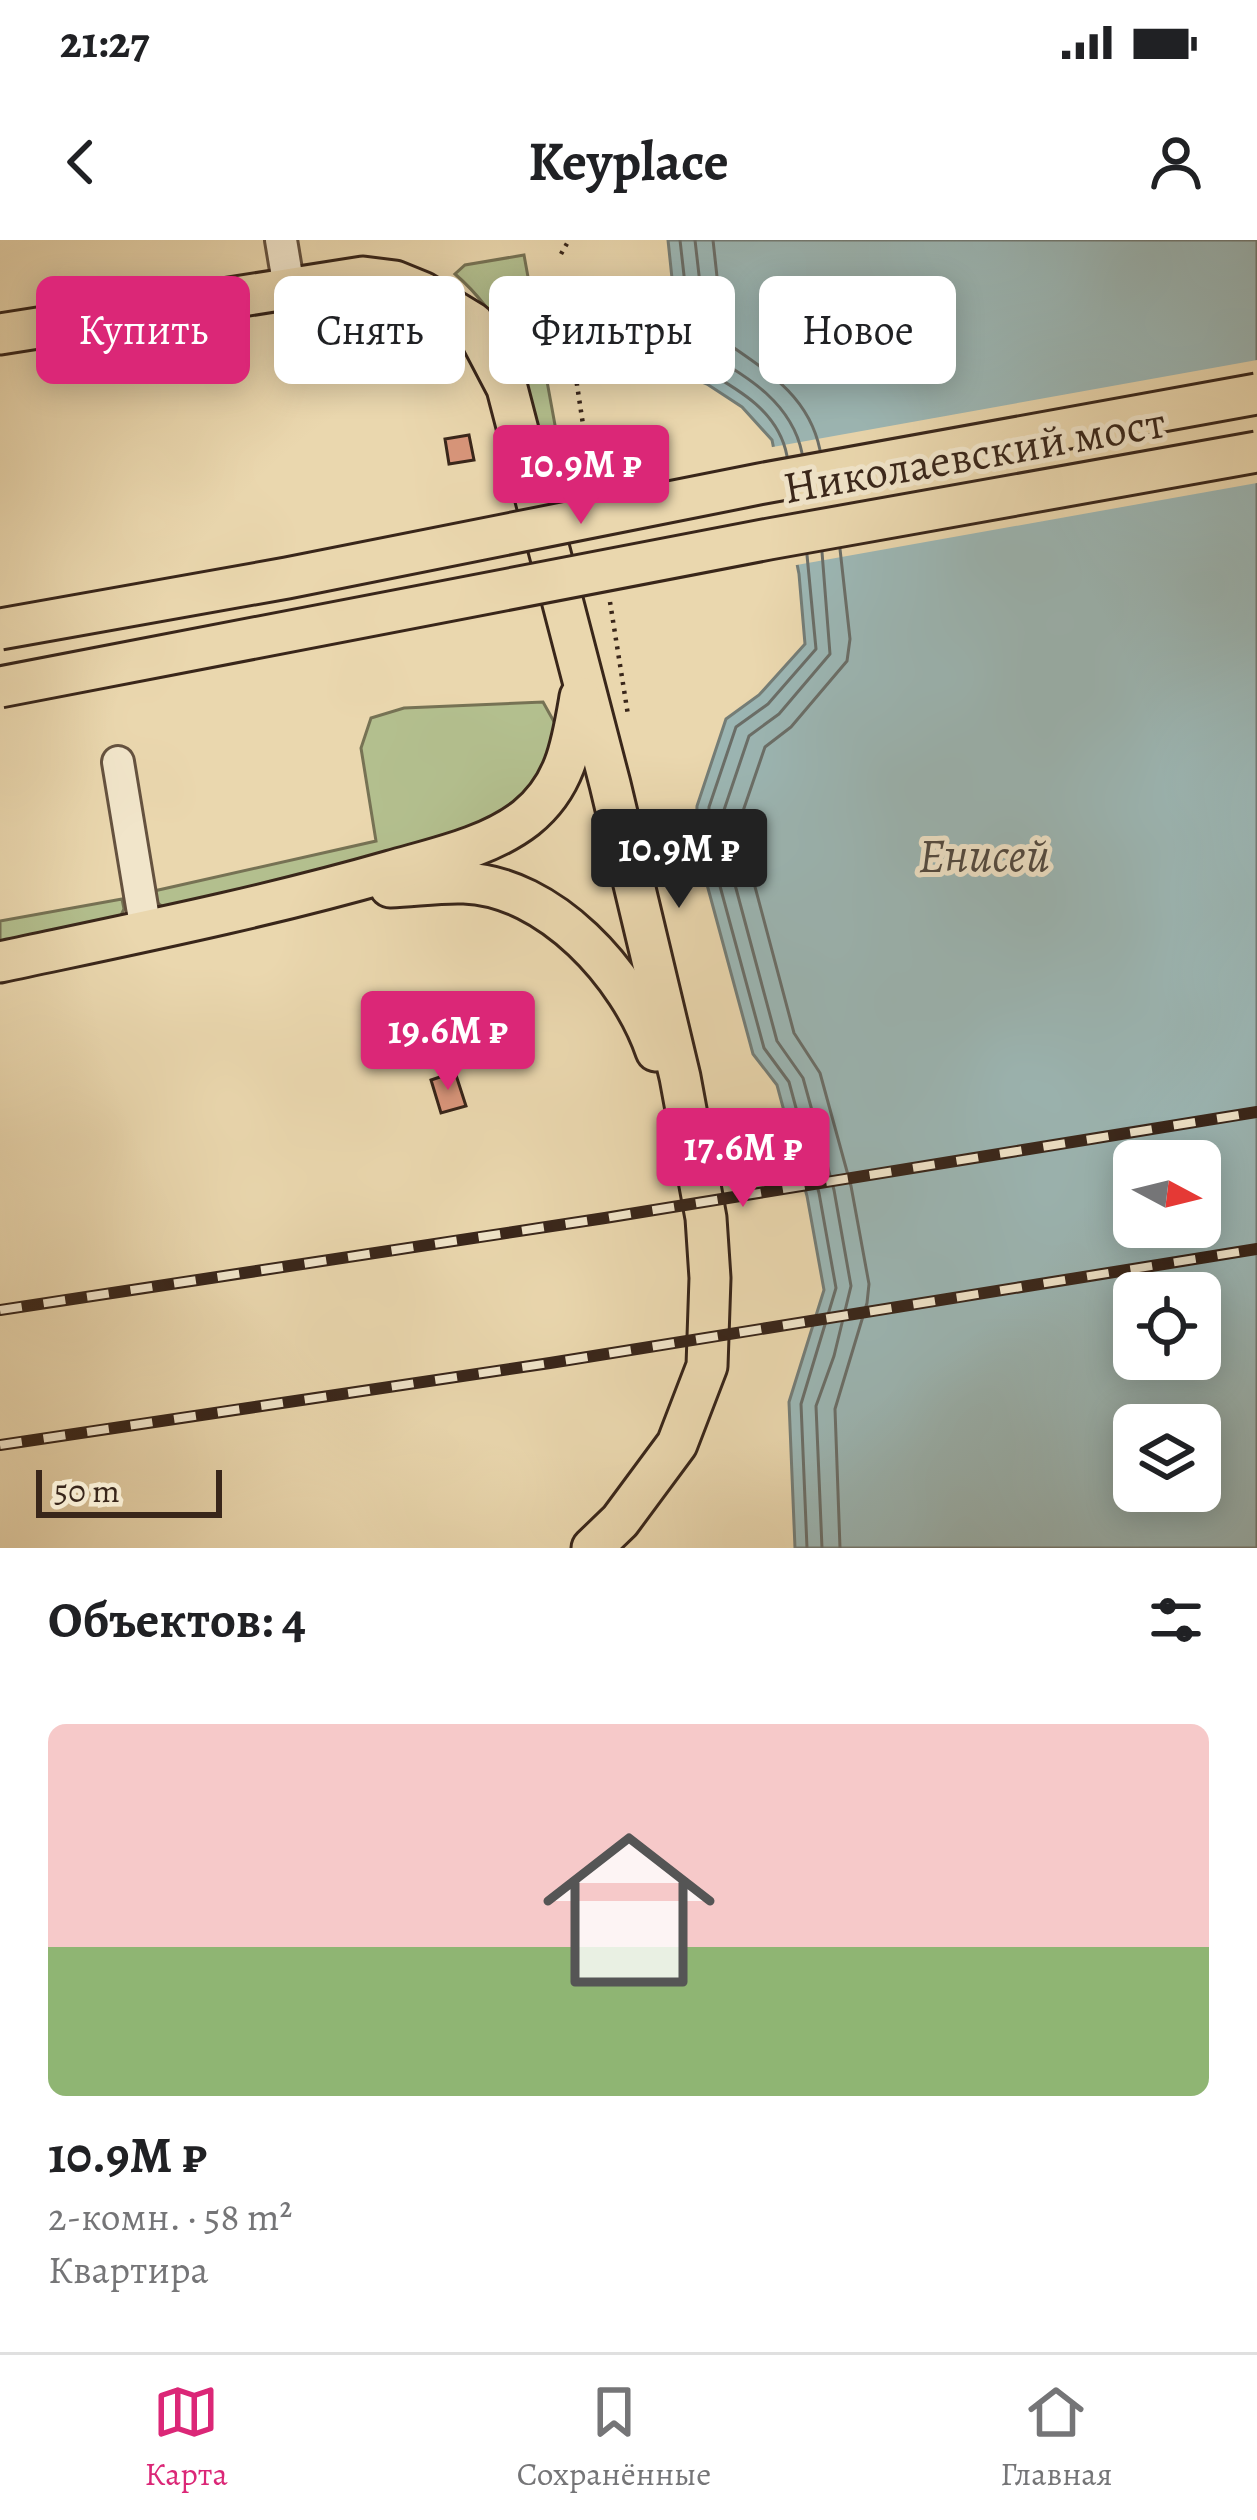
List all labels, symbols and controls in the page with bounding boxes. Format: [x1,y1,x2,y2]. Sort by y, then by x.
text: 21:27 [60,11,150,73]
text: Keyplace [528,125,729,199]
icon: back [48,129,114,195]
icon: person [1143,129,1209,195]
chip: Купить [36,276,250,384]
chip: Снять [274,276,465,384]
chip: Фильтры [489,276,735,384]
chip: Новое [759,276,956,384]
street label: Николаевский мост [778,391,1170,519]
pin: 10.9M ₽ [470,425,692,527]
text: 10.9M ₽ [520,437,642,490]
pin: 10.9M ₽ [568,809,790,911]
text: 10.9M ₽ [618,821,740,874]
water label: Енисей [918,822,1050,888]
pin: 19.6M ₽ [337,991,559,1093]
text: 19.6M ₽ [388,1003,508,1056]
pin: 17.6M ₽ [632,1108,854,1210]
text: 17.6M ₽ [684,1120,802,1173]
north arrow [1113,1140,1221,1248]
map controls [1113,1140,1221,1512]
button: locate [1113,1272,1221,1380]
button: layers [1113,1404,1221,1512]
scale bar [36,1464,222,1517]
text: 50 m [54,1468,120,1513]
text: Объектов: 4 [48,1585,306,1655]
icon: filters [1143,1587,1209,1653]
icon: home [521,1802,737,2018]
text: 10.9M ₽ [48,2120,207,2190]
text: 2-комн. · 58 m² [48,2190,292,2243]
text: Квартира [48,2243,209,2296]
tab: Карта [145,2379,228,2496]
tab: Сохранённые [517,2379,711,2496]
tab: Главная [1000,2379,1113,2496]

